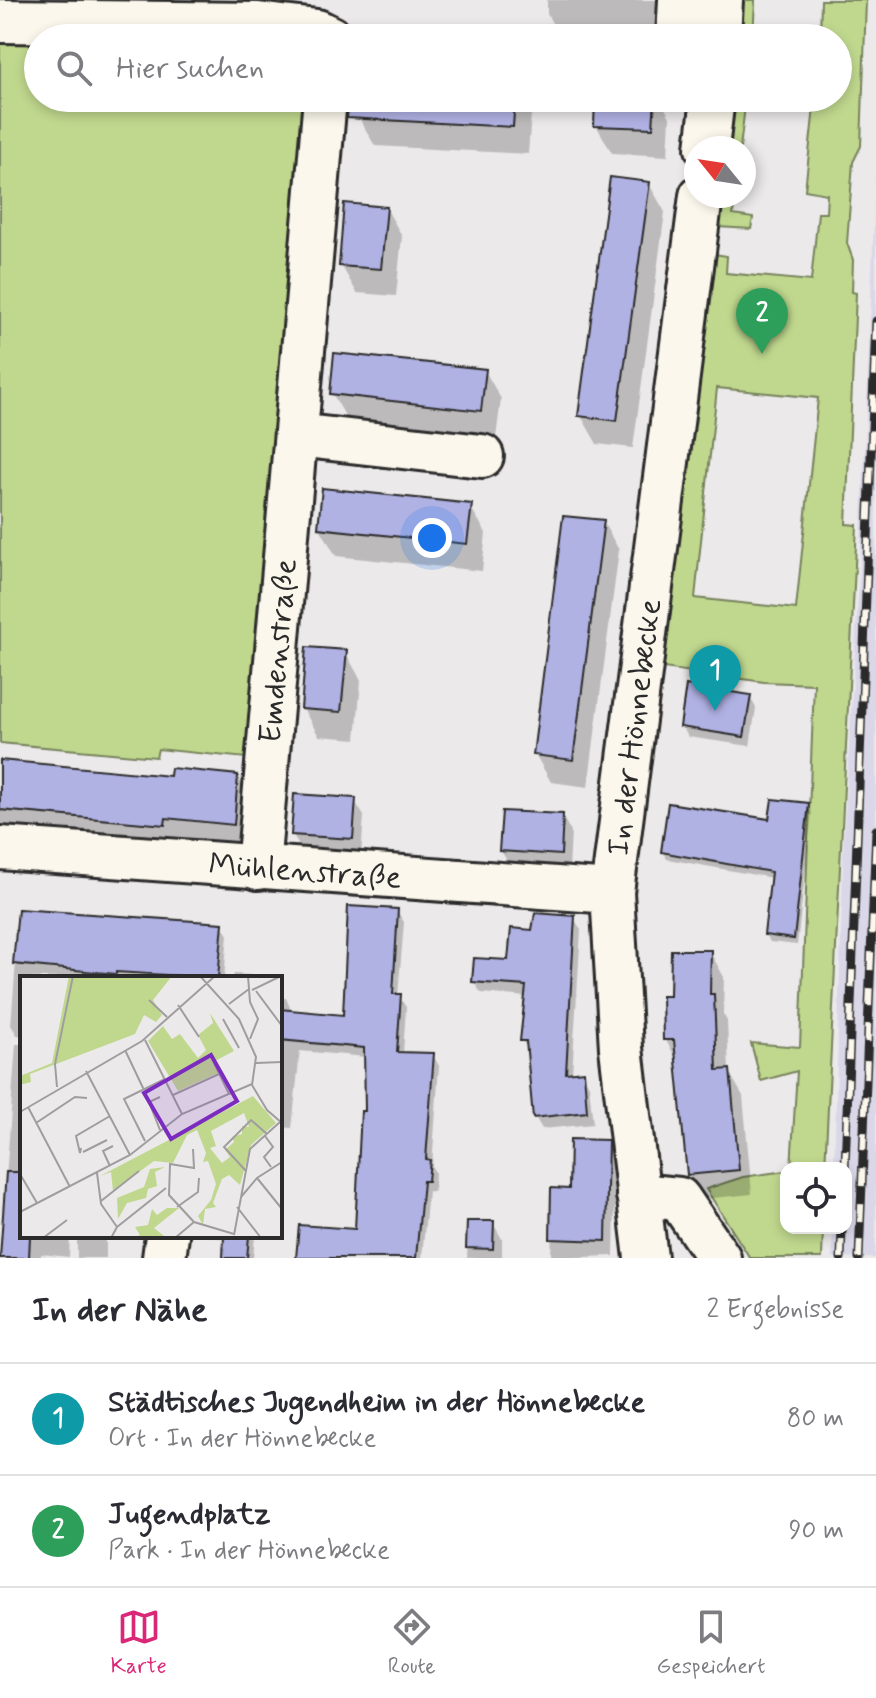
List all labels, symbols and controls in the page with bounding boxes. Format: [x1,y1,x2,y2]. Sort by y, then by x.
search box [24,24,852,112]
icon: search [52,46,96,90]
text: Hier suchen [116,49,264,88]
north arrow [684,136,756,208]
pin: 2 [736,288,788,354]
your location [412,518,452,558]
street label: Emdenstraße [250,557,308,745]
street label: In der Hönnebecke [598,596,672,858]
pin: 1 [689,645,741,711]
street label: Mühlenstraße [207,844,403,900]
inset map [20,976,282,1238]
map controls [780,1162,852,1234]
button: locate [780,1162,852,1234]
text: In der Nähe [32,1288,207,1333]
text: 2 Ergebnisse [706,1293,844,1327]
text: Städtisches Jugendheim in der Hönnebecke [108,1383,645,1422]
text: 1 [52,1402,64,1436]
text: 80 m [787,1402,844,1436]
text: Ort · In der Hönnebecke [108,1422,376,1456]
text: Jugendplatz [108,1495,271,1534]
text: 2 [52,1514,64,1548]
text: 90 m [789,1514,844,1548]
text: Park · In der Hönnebecke [108,1534,390,1568]
tab: Karte [110,1605,167,1681]
tab: Route [388,1605,436,1681]
tab: Gespeichert [657,1605,766,1681]

